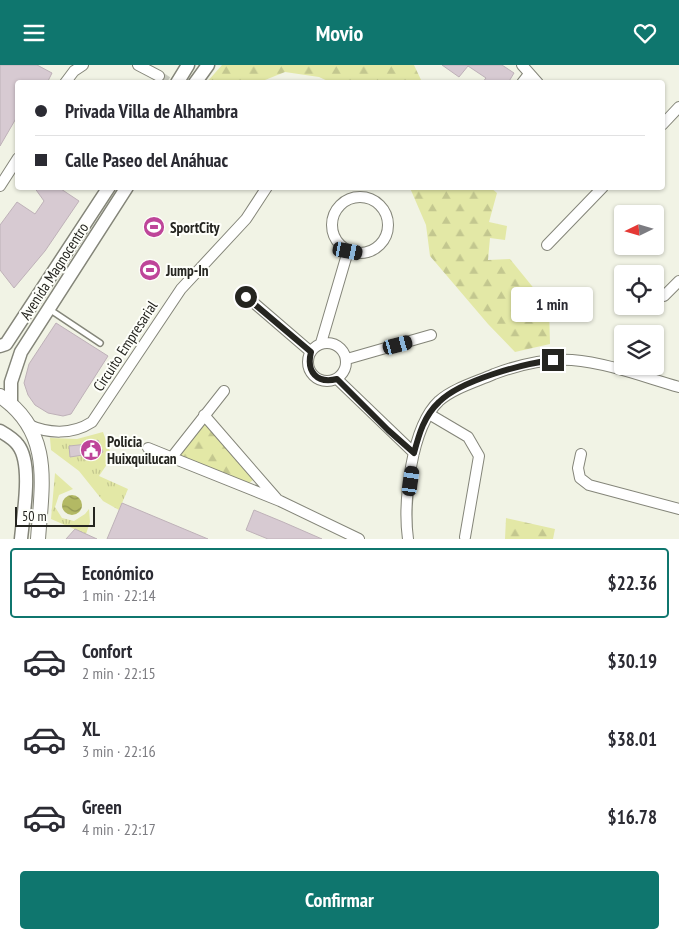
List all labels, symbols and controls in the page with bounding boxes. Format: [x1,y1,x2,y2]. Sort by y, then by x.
icon: menu [20,19,48,47]
text: Movio [316,19,363,47]
icon: heart [631,19,659,47]
text: Privada Villa de Alhambra [65,99,238,123]
text: Calle Paseo del Anáhuac [65,148,228,172]
north arrow [614,205,664,255]
map controls [614,205,664,375]
sports icon: SportCity [142,215,166,239]
place label: SportCity [170,218,220,237]
street label: Avenida Magnocentro [16,219,92,323]
car [331,241,364,261]
sports icon: Jump-In [138,258,162,282]
place label: Jump-In [165,261,209,280]
button: locate [614,265,664,315]
route start [235,286,257,308]
callout: 1 min [512,287,594,323]
text: 1 min [536,294,568,314]
street label: Circuito Empresarial [89,297,162,395]
button: layers [614,325,664,375]
car [381,334,414,356]
route end [542,349,564,371]
place label: Policia Huixquilucan [107,432,177,468]
public building icon: Policia Huixquilucan [79,438,103,462]
car [401,465,420,497]
scale bar [15,504,95,527]
text: 50 m [22,507,47,525]
icon: car [22,561,67,606]
text: Económico [82,561,154,585]
text: $22.36 [608,571,657,595]
text: 1 min · 22:14 [82,585,156,605]
icon: car [22,639,67,684]
text: Confort [82,639,132,663]
text: $30.19 [608,649,657,673]
text: 2 min · 22:15 [82,663,156,683]
icon: car [22,717,67,762]
text: XL [82,717,100,741]
text: $38.01 [608,727,657,751]
text: 3 min · 22:16 [82,741,156,761]
icon: car [22,795,67,840]
text: Green [82,795,122,819]
text: $16.78 [608,805,657,829]
text: 4 min · 22:17 [82,819,156,839]
button: Confirmar [20,871,659,929]

